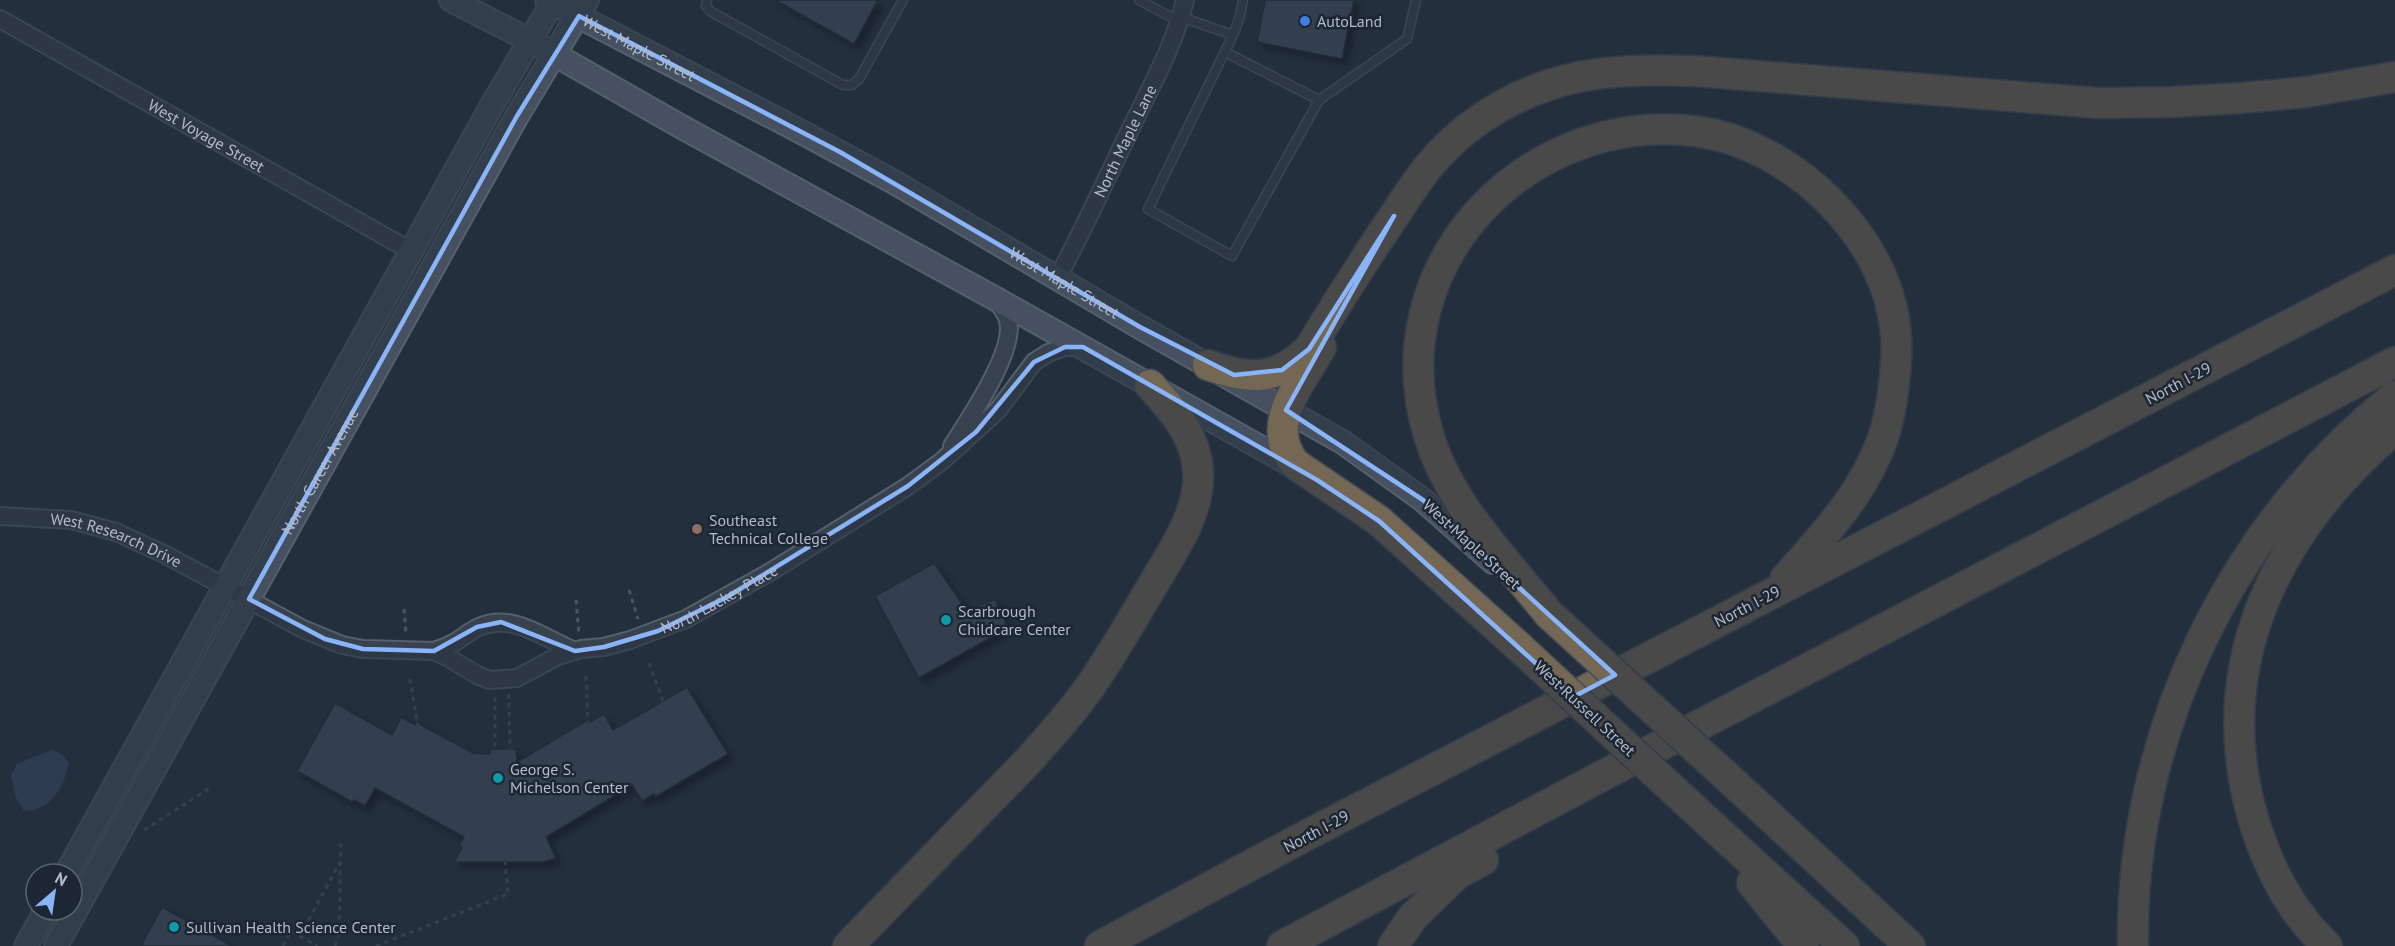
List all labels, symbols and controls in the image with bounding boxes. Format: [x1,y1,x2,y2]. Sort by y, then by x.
street label: West Maple Street [579,10,700,86]
place label: AutoLand [1317,11,1382,31]
marker: AutoLand [1298,14,1312,28]
street label: North Maple Lane [1089,81,1161,201]
street label: West Voyage Street [145,95,269,177]
street label: West Maple Street [1006,242,1124,323]
street label: North I-29 [2142,357,2214,409]
street label: North Career Avenue [277,405,363,538]
street label: West Maple Street [1419,495,1525,593]
street label: West Research Drive [50,509,185,572]
place label: Southeast Technical College [709,510,828,548]
marker: Southeast Technical College [690,522,704,536]
street label: North Lackey Place [658,560,781,638]
street label: North I-29 [1711,581,1783,631]
place label: Scarbrough Childcare Center [958,601,1071,639]
marker: Scarbrough Childcare Center [939,613,953,627]
street label: West Russell Street [1530,656,1640,760]
place label: George S. Michelson Center [510,759,629,797]
marker: George S. Michelson Center [491,771,505,785]
street label: North I-29 [1280,805,1352,857]
north arrow [24,862,84,922]
text: N [52,868,71,890]
place label: Sullivan Health Science Center [186,917,396,937]
marker: Sullivan Health Science Center [167,920,181,934]

